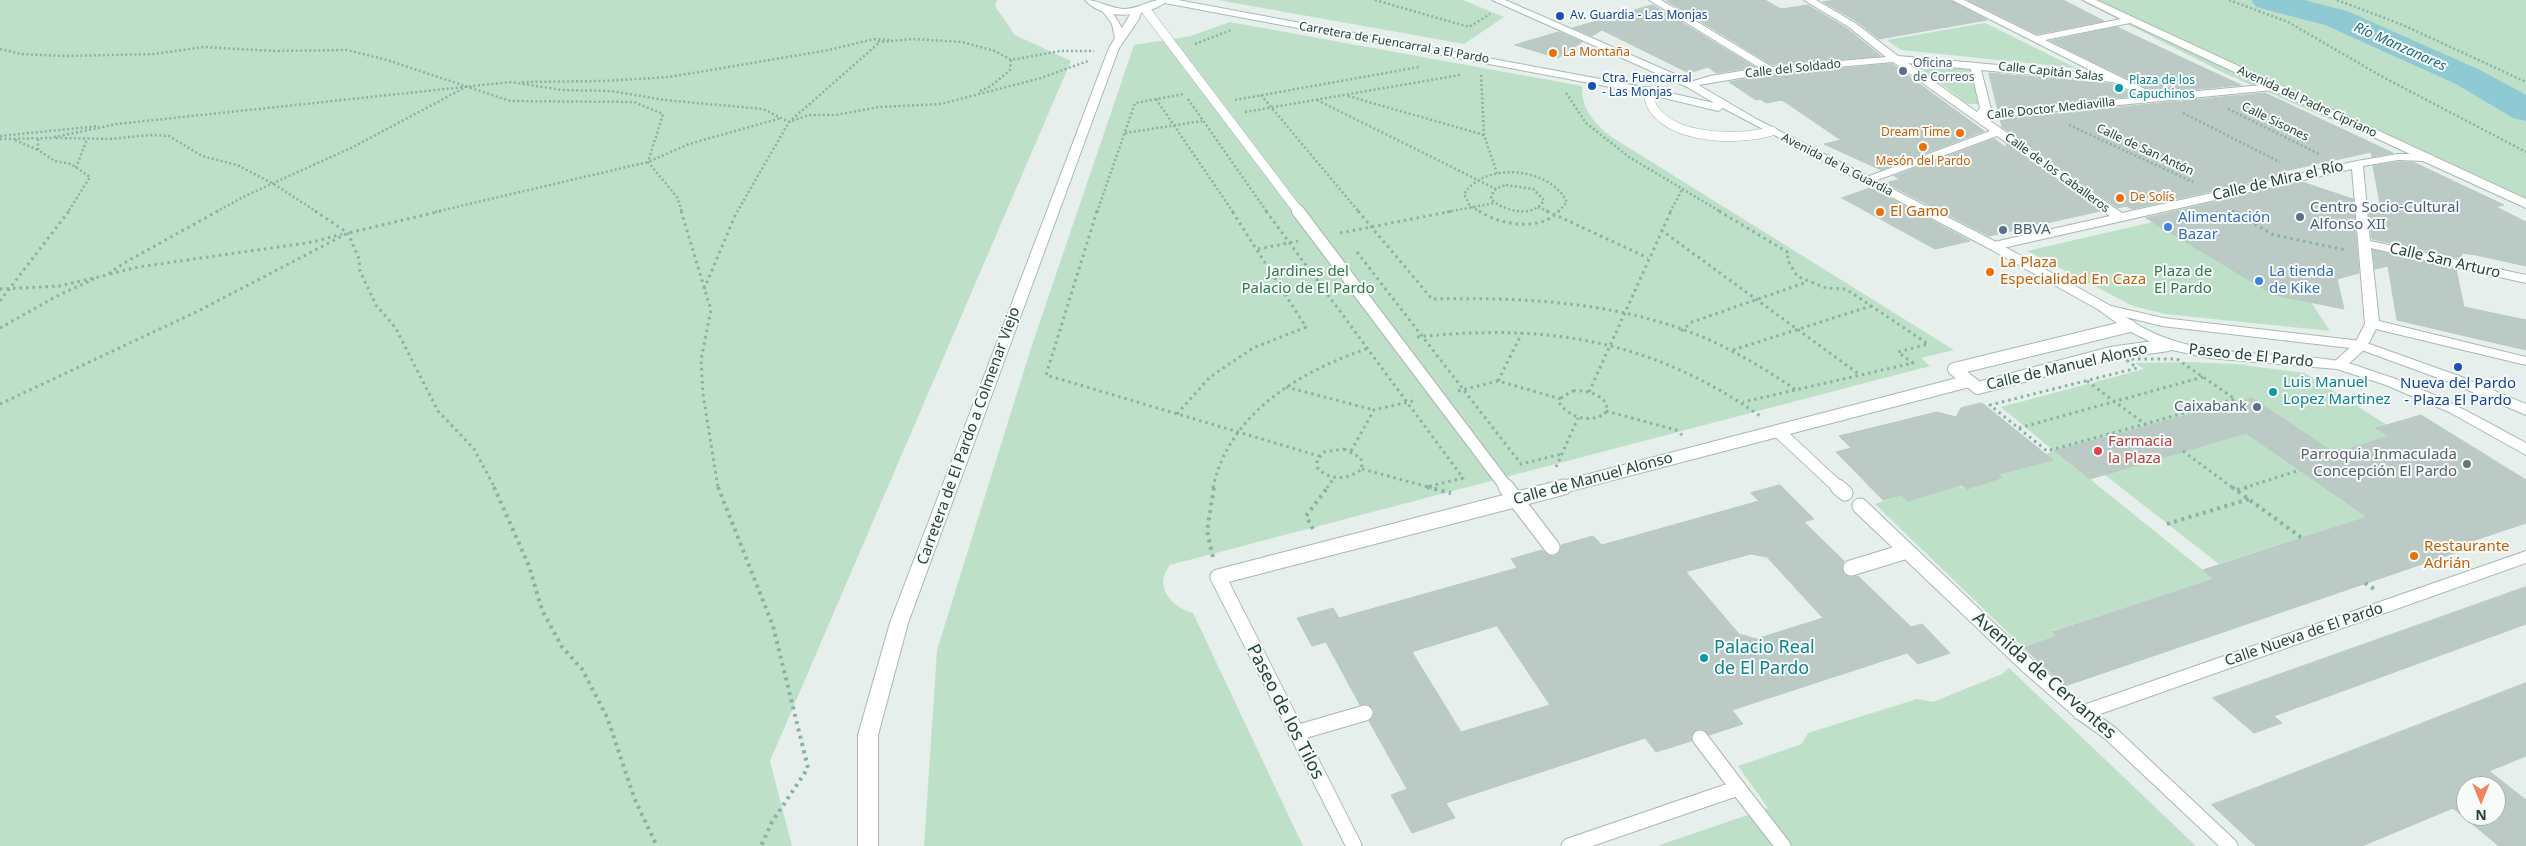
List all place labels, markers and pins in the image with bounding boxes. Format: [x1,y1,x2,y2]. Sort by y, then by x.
place label: Av. Guardia - Las Monjas [1570,9,1708,23]
marker: Av. Guardia - Las Monjas [1554,10,1566,22]
place label: La Montaña [1563,46,1630,60]
marker: La Montaña [1547,47,1559,59]
place label: Oficina de Correos [1913,57,1975,85]
marker: Oficina de Correos [1897,65,1909,77]
place label: Ctra. Fuencarral - Las Monjas [1602,72,1692,100]
place label: Plaza de los Capuchinos [2129,74,2195,102]
marker: Ctra. Fuencarral - Las Monjas [1586,80,1598,92]
marker: Plaza de los Capuchinos [2113,82,2125,94]
place label: Dream Time [1881,126,1950,140]
marker: Dream Time [1954,127,1966,139]
marker: Mesón del Pardo [1917,141,1929,153]
place label: Mesón del Pardo [1876,155,1970,169]
place label: De Solís [2130,191,2174,205]
marker: De Solís [2114,192,2126,204]
place label: Centro Socio-Cultural Alfonso XII [2310,199,2459,234]
place label: El Gamo [1890,203,1949,221]
marker: El Gamo [1874,206,1886,218]
place label: Alimentación Bazar [2178,209,2270,244]
marker: Centro Socio-Cultural Alfonso XII [2294,211,2306,223]
place label: BBVA [2013,221,2050,239]
marker: Alimentación Bazar [2162,221,2174,233]
marker: BBVA [1997,224,2009,236]
place label: La Plaza Especialidad En Caza [2000,254,2146,289]
place label: La tienda de Kike [2269,263,2334,298]
marker: La Plaza Especialidad En Caza [1984,266,1996,278]
marker: La tienda de Kike [2253,275,2265,287]
marker: Nueva del Pardo - Plaza El Pardo [2452,361,2464,373]
place label: Luis Manuel Lopez Martinez [2283,374,2391,409]
place label: Nueva del Pardo - Plaza El Pardo [2400,375,2516,410]
marker: Luis Manuel Lopez Martinez [2267,386,2279,398]
place label: Caixabank [2174,398,2247,416]
marker: Caixabank [2251,401,2263,413]
place label: Farmacia la Plaza [2108,433,2172,468]
marker: Farmacia la Plaza [2092,445,2104,457]
place label: Parroquia Inmaculada Concepción El Pardo [2300,446,2457,481]
marker: Parroquia Inmaculada Concepción El Pardo [2461,458,2473,470]
place label: Restaurante Adrián [2424,538,2510,573]
marker: Restaurante Adrián [2408,550,2420,562]
place label: Palacio Real de El Pardo [1714,637,1815,680]
marker: Palacio Real de El Pardo [1698,652,1710,664]

